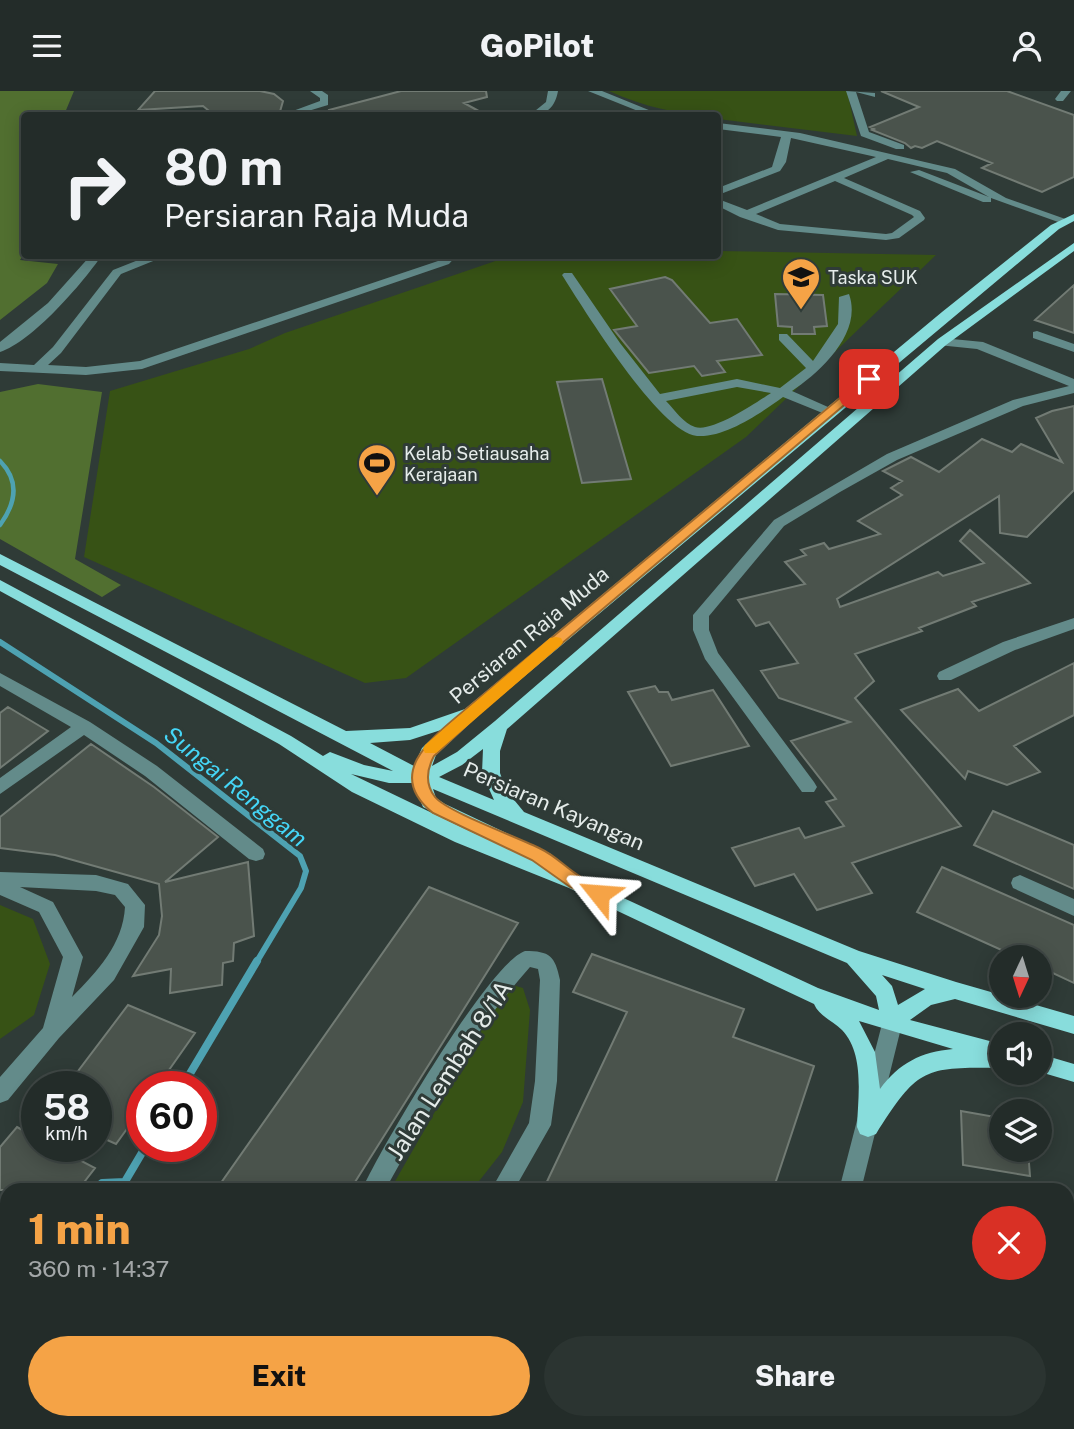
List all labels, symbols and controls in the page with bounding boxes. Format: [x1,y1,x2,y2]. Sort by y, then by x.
icon: menu [28,27,66,65]
text: GoPilot [480,27,594,64]
icon: person [1008,27,1046,65]
text: 80 m [164,138,283,196]
icon: right [49,140,140,231]
text: Persiaran Raja Muda [164,197,469,234]
school or university icon: Taska SUK [780,256,822,311]
place label: Taska SUK [828,267,918,288]
pin [839,349,899,409]
icon: arrive [850,360,888,398]
sports icon: Kelab Setiausaha Kerajaan [356,442,398,497]
place label: Kelab Setiausaha Kerajaan [404,443,549,485]
street label: Persiaran Raja Muda [444,561,614,709]
water label: Sungai Renggam [159,720,313,852]
street label: Persiaran Kayangan [460,757,648,855]
position arrow [562,857,636,931]
north arrow [989,945,1052,1008]
map controls [989,945,1052,1162]
street label: Jalan Lembah 8/1A [381,975,517,1165]
button: sound [989,1022,1052,1085]
speed limit sign: 60 [126,1071,217,1162]
text: 58 [43,1087,90,1128]
button: layers [989,1099,1052,1162]
text: km/h [45,1123,88,1144]
text: 1 min [28,1204,131,1253]
button: close [972,1206,1046,1280]
text: 360 m · 14:37 [28,1255,169,1282]
button: Exit [28,1336,530,1416]
button: Share [544,1336,1046,1416]

